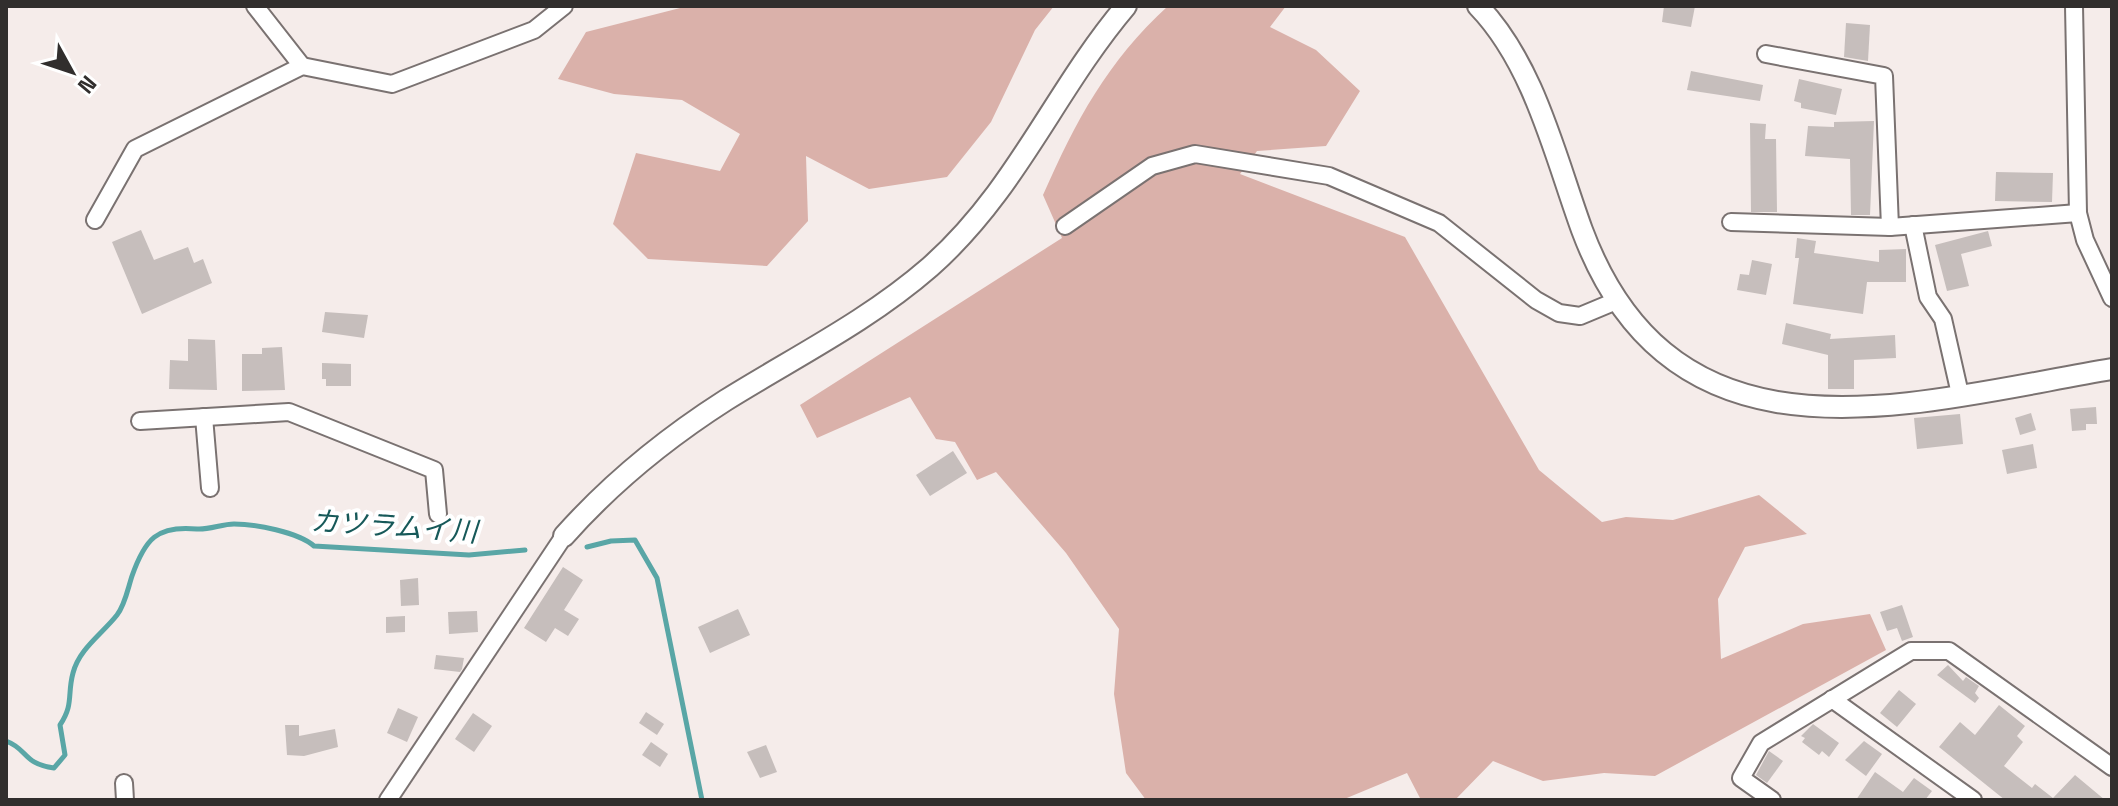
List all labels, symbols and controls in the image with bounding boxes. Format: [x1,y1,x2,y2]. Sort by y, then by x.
north arrow [32,32,112,112]
text: N [72,70,103,100]
water label: カツラムイ川 [309,502,482,550]

